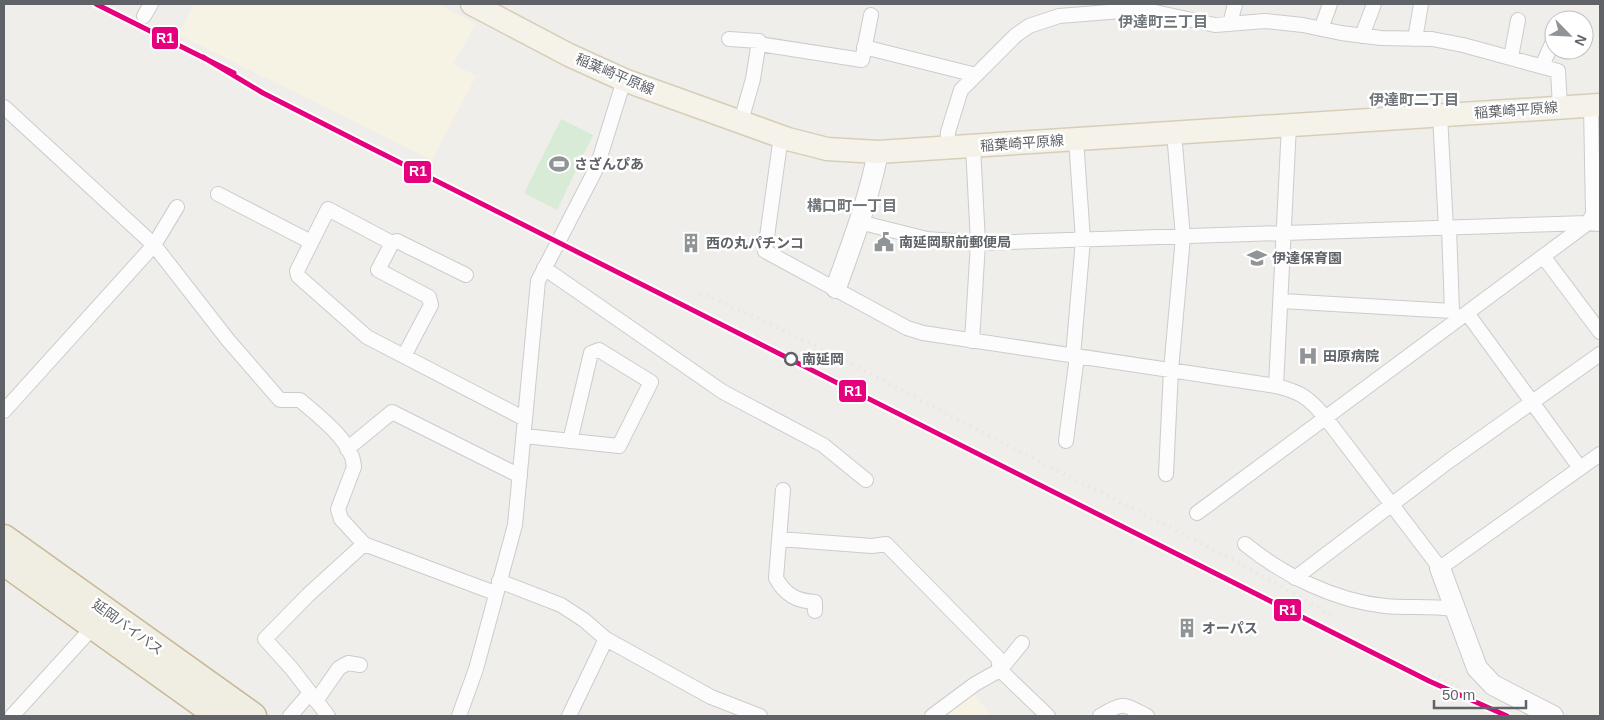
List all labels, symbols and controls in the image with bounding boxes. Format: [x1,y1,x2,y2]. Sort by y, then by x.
north arrow [1544,10,1594,60]
district label: 伊達町三丁目 [1118,13,1208,30]
line badge: R1 [151,26,179,50]
text: R1 [156,30,174,46]
text: N [1572,32,1590,48]
street label: 稲葉崎平原線 [573,50,657,98]
district label: 伊達町二丁目 [1369,91,1459,108]
street label: 稲葉崎平原線 [1474,99,1558,121]
street label: 稲葉崎平原線 [980,132,1064,154]
sports icon: さざんぴあ [548,153,570,175]
place label: さざんぴあ [574,156,644,172]
line badge: R1 [403,160,432,184]
text: R1 [409,163,427,179]
district label: 構口町一丁目 [807,197,897,214]
public building icon: 南延岡駅前郵便局 [873,231,895,253]
building icon: 西の丸パチンコ [680,232,702,254]
place label: 南延岡駅前郵便局 [899,234,1011,250]
place label: 西の丸パチンコ [706,235,804,251]
school or university icon: 伊達保育園 [1246,247,1268,269]
place label: 伊達保育園 [1272,250,1342,266]
hospital icon: 田原病院 [1297,345,1319,367]
place label: 田原病院 [1323,348,1379,364]
place label: 南延岡 [802,351,844,367]
marker: 南延岡 [784,352,798,366]
line badge: R1 [838,379,867,403]
text: R1 [844,383,862,399]
street label: 延岡バイパス [89,596,167,658]
line badge: R1 [1273,598,1302,622]
text: R1 [1279,602,1297,618]
building icon: オーパス [1176,617,1198,639]
place label: オーパス [1202,620,1258,636]
scale bar [1434,678,1526,710]
text: 50 m [1442,686,1475,703]

